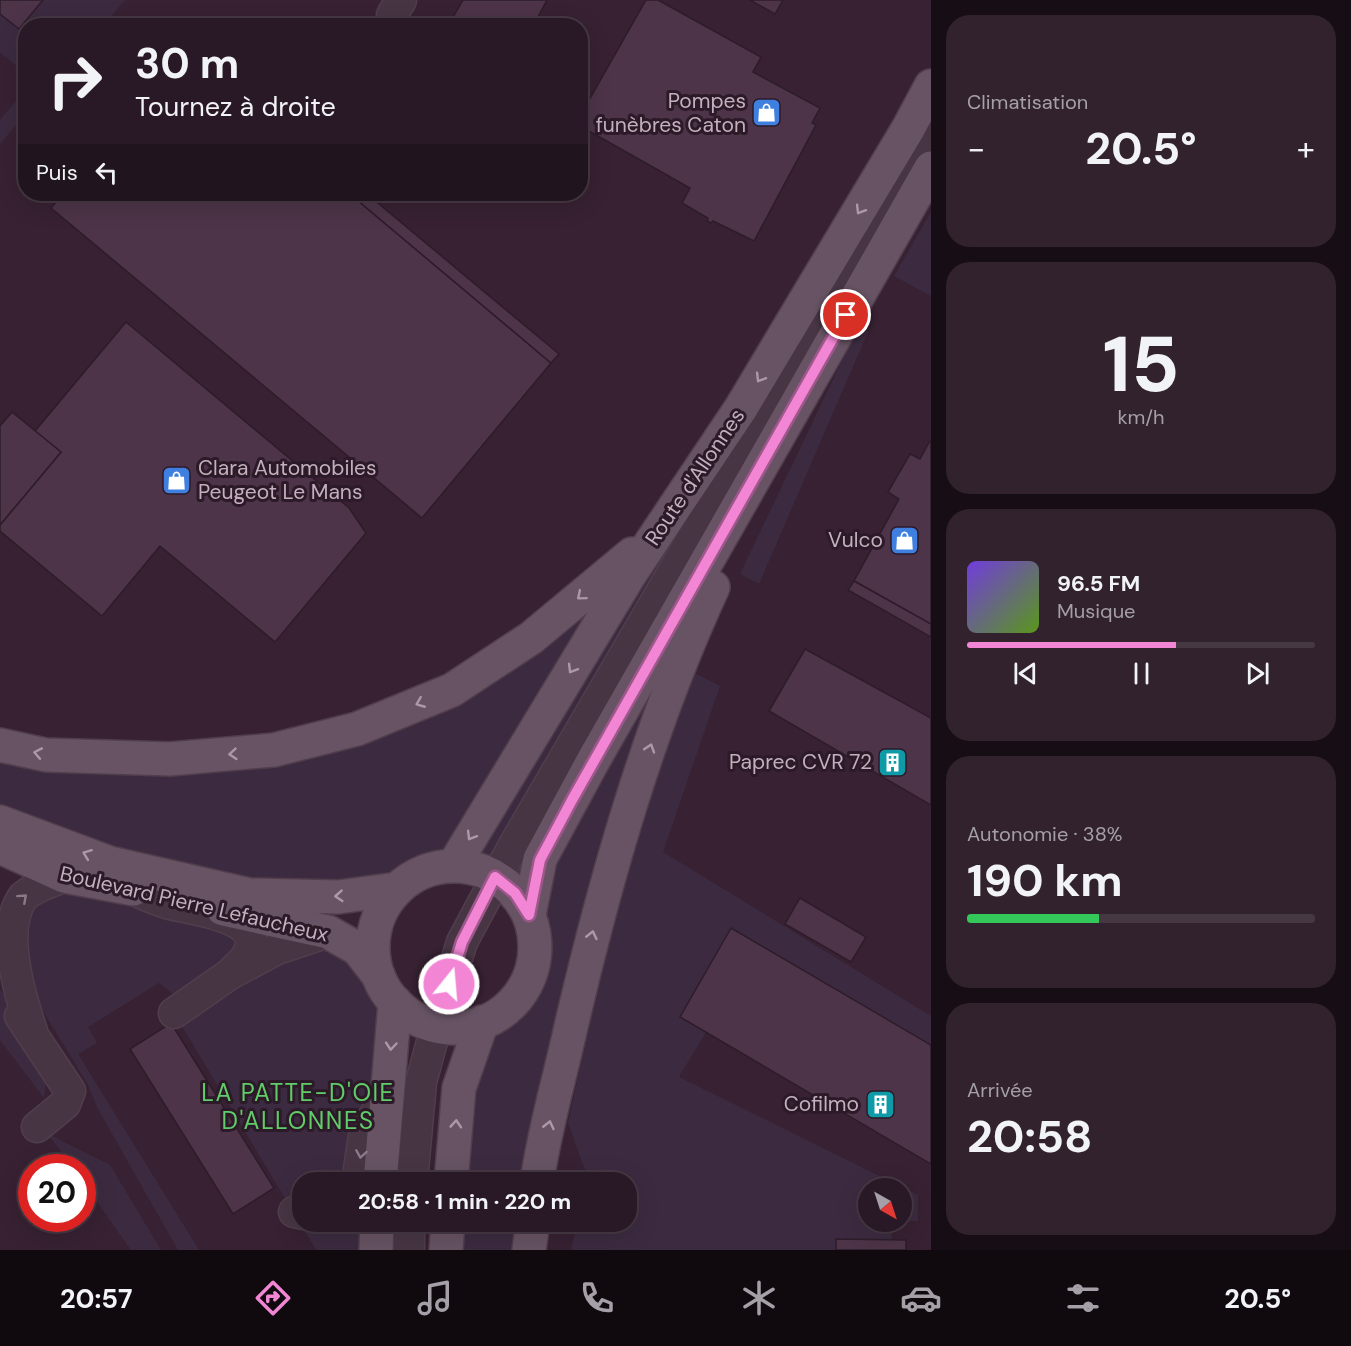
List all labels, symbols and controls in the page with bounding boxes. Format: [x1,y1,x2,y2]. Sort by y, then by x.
text: 30 m [135,36,239,91]
icon: right [36,42,114,120]
place label: Pompes funèbres Caton [596,87,746,139]
text: Tournez à droite [135,89,336,124]
text: Climatisation [967,89,1088,115]
shop icon: Pompes funèbres Caton [751,97,783,129]
text: 20.5° [1085,119,1197,178]
text: − [967,127,985,170]
text: + [1297,127,1315,170]
icon: left [90,156,123,189]
text: Puis [36,158,78,187]
one-way arrow [856,204,867,214]
pin [820,289,871,340]
icon: arrive [829,298,862,331]
text: 15 [1103,314,1179,415]
one-way arrow [755,372,767,382]
street label: Route d'Allonnes [639,403,751,551]
text: km/h [1117,404,1165,430]
place label: Clara Automobiles Peugeot Le Mans [198,454,377,506]
shop icon: Clara Automobiles Peugeot Le Mans [161,464,193,496]
shop icon: Vulco [888,524,920,556]
place label: Vulco [828,526,883,554]
text: 96.5 FM [1057,569,1140,598]
one-way arrow [577,589,588,600]
text: Musique [1057,598,1135,624]
icon: previous [1009,657,1042,690]
icon: pause [1125,657,1158,690]
icon: next [1241,657,1274,690]
one-way arrow [568,663,580,673]
one-way arrow [415,696,426,708]
one-way arrow [642,743,655,754]
building icon: Paprec CVR 72 [877,746,909,778]
one-way arrow [34,747,44,760]
one-way arrow [228,747,237,760]
place label: Paprec CVR 72 [729,748,872,776]
text: Autonomie · 38% [967,821,1123,847]
one-way arrow [467,830,479,840]
one-way arrow [82,849,93,862]
text: 190 km [967,851,1123,910]
street label: Boulevard Pierre Lefaucheux [57,859,331,949]
one-way arrow [335,889,344,902]
one-way arrow [16,894,27,905]
one-way arrow [585,930,598,940]
position arrow [417,952,481,1016]
one-way arrow [385,1041,398,1050]
district label: LA PATTE-D'OIE D'ALLONNES [201,1077,395,1136]
text: Arrivée [967,1077,1033,1103]
building icon: Cofilmo [864,1088,896,1120]
place label: Cofilmo [784,1090,859,1118]
text: 20:58 [967,1107,1092,1166]
one-way arrow [449,1119,462,1128]
one-way arrow [542,1120,555,1130]
one-way arrow [356,1149,368,1159]
speed limit sign: 20 [18,1154,96,1232]
north arrow [858,1178,912,1232]
map controls [858,1178,912,1232]
text: 20:58 · 1 min · 220 m [358,1187,571,1216]
icon: directions [252,1277,294,1319]
icon: music [414,1277,456,1319]
icon: phone [576,1277,618,1319]
icon: climate [738,1277,780,1319]
icon: car [900,1277,942,1319]
icon: filters [1062,1277,1104,1319]
text: 20:57 [60,1281,132,1316]
text: 20.5° [1224,1281,1291,1316]

